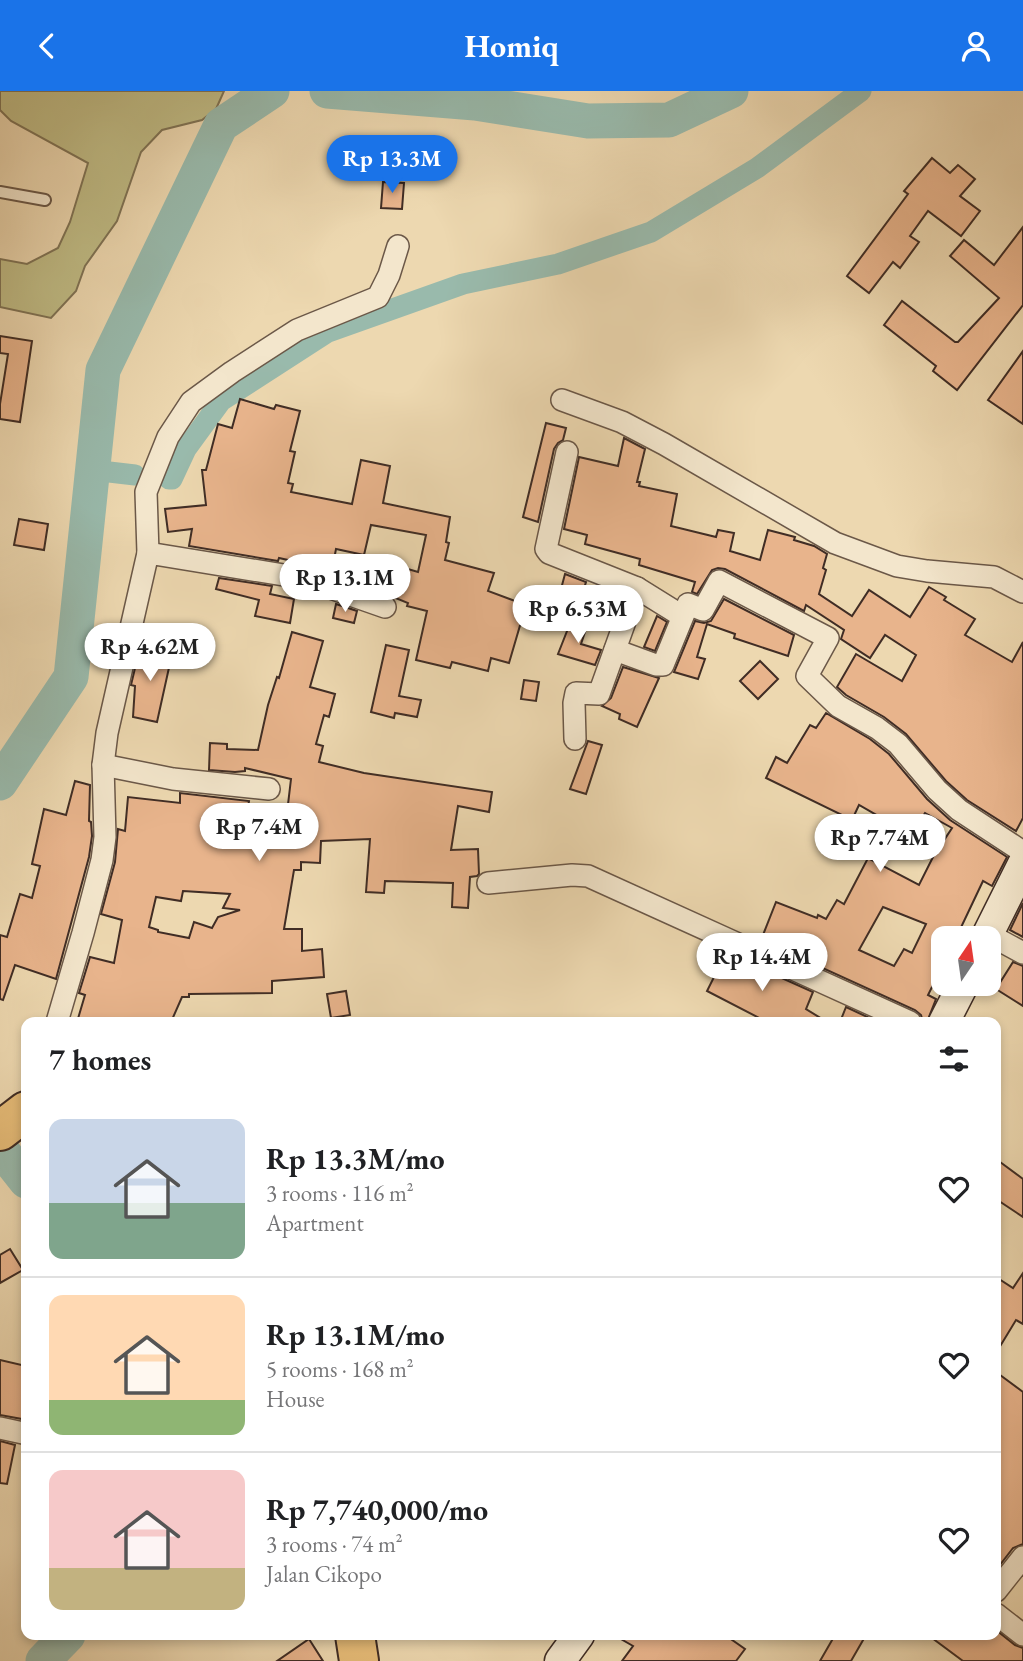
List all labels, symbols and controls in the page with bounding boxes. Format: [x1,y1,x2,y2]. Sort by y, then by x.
text: Homiq [464,25,559,67]
icon: back [28,27,66,65]
icon: person [957,27,995,65]
pin: Rp 13.3M [320,135,464,195]
text: Rp 13.3M [343,143,441,173]
pin: Rp 13.1M [273,554,417,614]
text: Rp 13.1M [296,562,394,592]
pin: Rp 6.53M [506,585,650,645]
text: Rp 6.53M [529,593,627,623]
pin: Rp 4.62M [78,623,222,683]
text: Rp 4.62M [101,631,199,661]
pin: Rp 7.4M [194,803,324,863]
text: Rp 7.4M [216,811,302,841]
pin: Rp 7.74M [808,815,952,874]
text: Rp 7.74M [831,822,929,852]
north arrow [931,926,1001,996]
map controls [931,926,1001,996]
pin: Rp 14.4M [690,933,834,993]
text: Rp 14.4M [713,941,811,971]
text: 7 homes [49,1040,151,1079]
icon: filters [935,1040,973,1078]
text: Rp 13.3M/mo [266,1139,445,1178]
icon: home [105,1147,189,1231]
icon: heart [935,1170,973,1208]
text: 3 rooms · 116 m² [266,1178,414,1208]
text: Apartment [266,1208,364,1238]
text: Rp 13.1M/mo [266,1315,445,1354]
icon: home [105,1323,189,1407]
icon: heart [935,1346,973,1384]
text: 5 rooms · 168 m² [266,1354,414,1384]
text: House [266,1384,325,1414]
text: Rp 7,740,000/mo [266,1490,488,1529]
icon: home [105,1498,189,1582]
icon: heart [935,1521,973,1559]
text: 3 rooms · 74 m² [266,1529,403,1559]
text: Jalan Cikopo [266,1559,382,1589]

